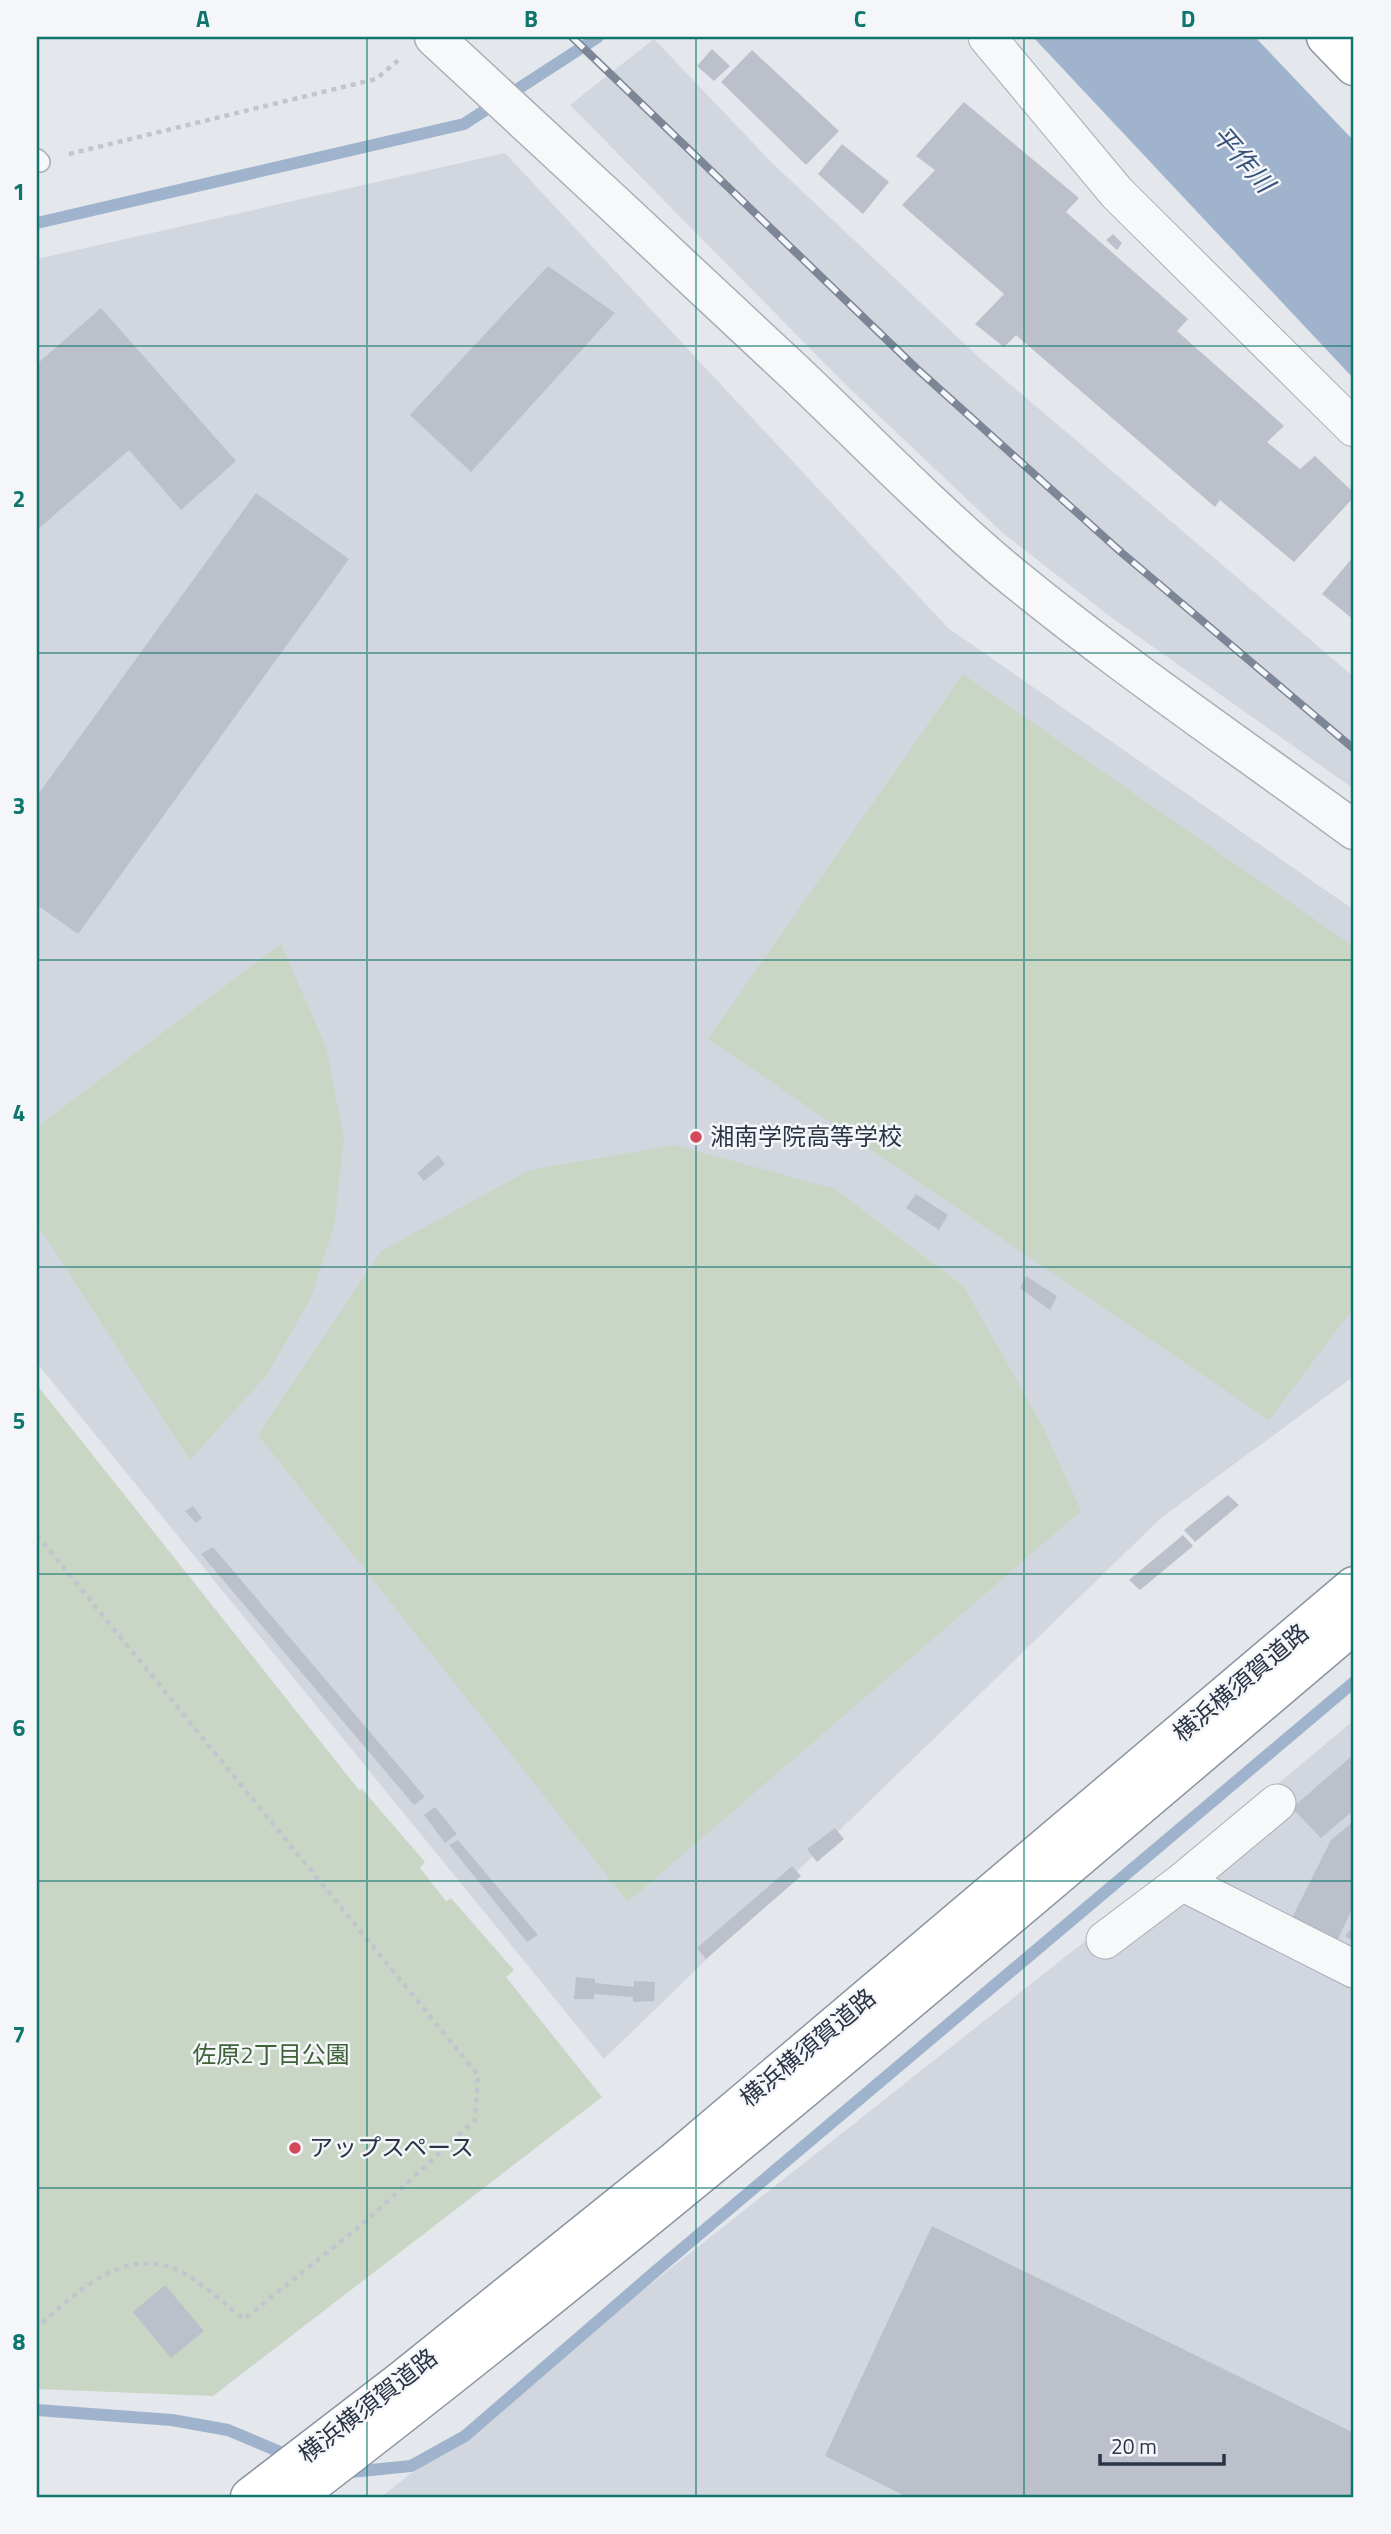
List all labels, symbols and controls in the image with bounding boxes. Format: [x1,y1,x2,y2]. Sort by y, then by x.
text: A [196,1,210,36]
text: B [524,1,538,36]
text: C [854,1,866,36]
text: D [1181,1,1195,36]
water label: 平作川 [1203,116,1286,203]
text: 1 [13,174,25,209]
text: 2 [13,481,25,516]
text: 3 [13,788,25,823]
text: 4 [13,1095,25,1130]
place label: 湘南学院高等学校 [710,1118,902,1154]
marker: 湘南学院高等学校 [688,1129,704,1145]
text: 5 [13,1403,25,1438]
street label: 横浜横須賀道路 [1164,1614,1316,1750]
text: 6 [13,1710,26,1745]
street label: 横浜横須賀道路 [731,1979,883,2115]
text: 7 [13,2017,25,2052]
park label: 佐原2丁目公園 [192,2036,350,2072]
place label: アップスペース [309,2129,474,2165]
marker: アップスペース [287,2140,303,2156]
text: 8 [13,2324,26,2359]
street label: 横浜横須賀道路 [290,2339,445,2471]
scale bar [1100,2422,1225,2466]
text: 20 m [1111,2430,1157,2462]

